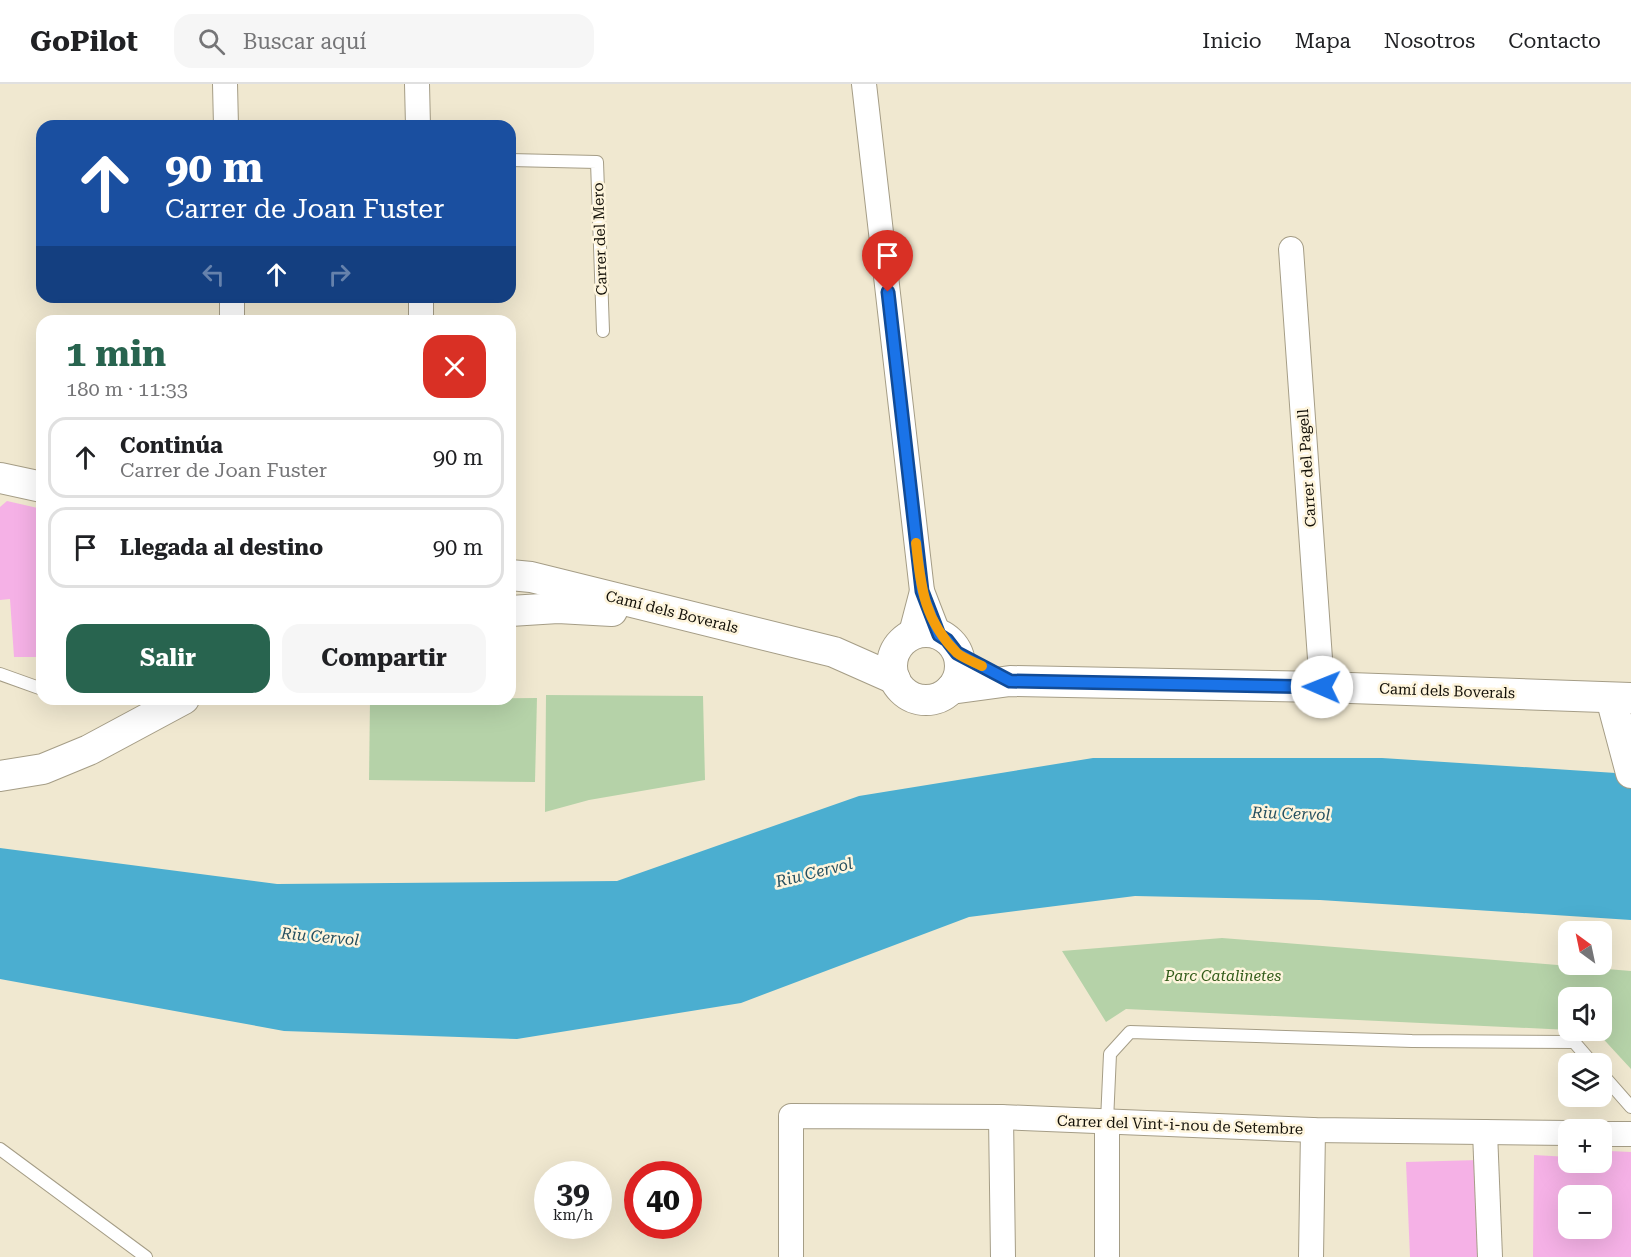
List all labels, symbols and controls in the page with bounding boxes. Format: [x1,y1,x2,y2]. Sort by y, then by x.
search box [174,14,594,68]
text: GoPilot [30,25,138,58]
icon: search [195,25,228,58]
text: Buscar aquí [243,29,367,54]
text: Inicio [1202,29,1262,53]
text: Mapa [1295,29,1351,53]
text: Nosotros [1384,29,1475,53]
text: Contacto [1508,29,1601,53]
text: 90 m [165,143,263,192]
icon: ahead [66,144,144,222]
street label: Carrer del Mero [589,182,611,296]
text: Carrer de Joan Fuster [165,193,444,225]
pin [862,230,913,292]
icon: arrive [871,239,904,272]
icon: left [197,258,230,291]
icon: ahead [260,258,293,291]
icon: right [323,258,356,291]
text: 1 min [66,333,166,375]
button: close [423,335,486,398]
text: 180 m · 11:33 [66,377,188,401]
street label: Carrer del Pagell [1294,408,1320,528]
text: Continúa [120,433,223,458]
icon: ahead [69,441,102,474]
text: 90 m [433,445,483,470]
text: Carrer de Joan Fuster [120,458,327,482]
icon: arrive [69,531,102,564]
text: Llegada al destino [120,535,323,560]
text: 90 m [433,535,483,560]
street label: Camí dels Boverals [604,587,740,637]
button: Salir [66,624,270,693]
button: Compartir [282,624,486,693]
position arrow [1290,655,1354,719]
street label: Camí dels Boverals [1379,680,1515,702]
water label: Riu Cervol [1250,803,1331,824]
water label: Riu Cervol [773,854,855,891]
north arrow [1558,921,1612,975]
map controls [1558,921,1612,1239]
water label: Riu Cervol [279,924,360,949]
park label: Parc Catalinetes [1164,967,1281,985]
button: sound [1558,987,1612,1041]
button: layers [1558,1053,1612,1107]
street label: Carrer del Vint-i-nou de Setembre [1057,1112,1303,1138]
button: + [1558,1119,1612,1173]
speed limit sign: 40 [624,1161,702,1239]
text: 39 [556,1175,590,1210]
button: − [1558,1185,1612,1239]
text: km/h [553,1206,593,1224]

